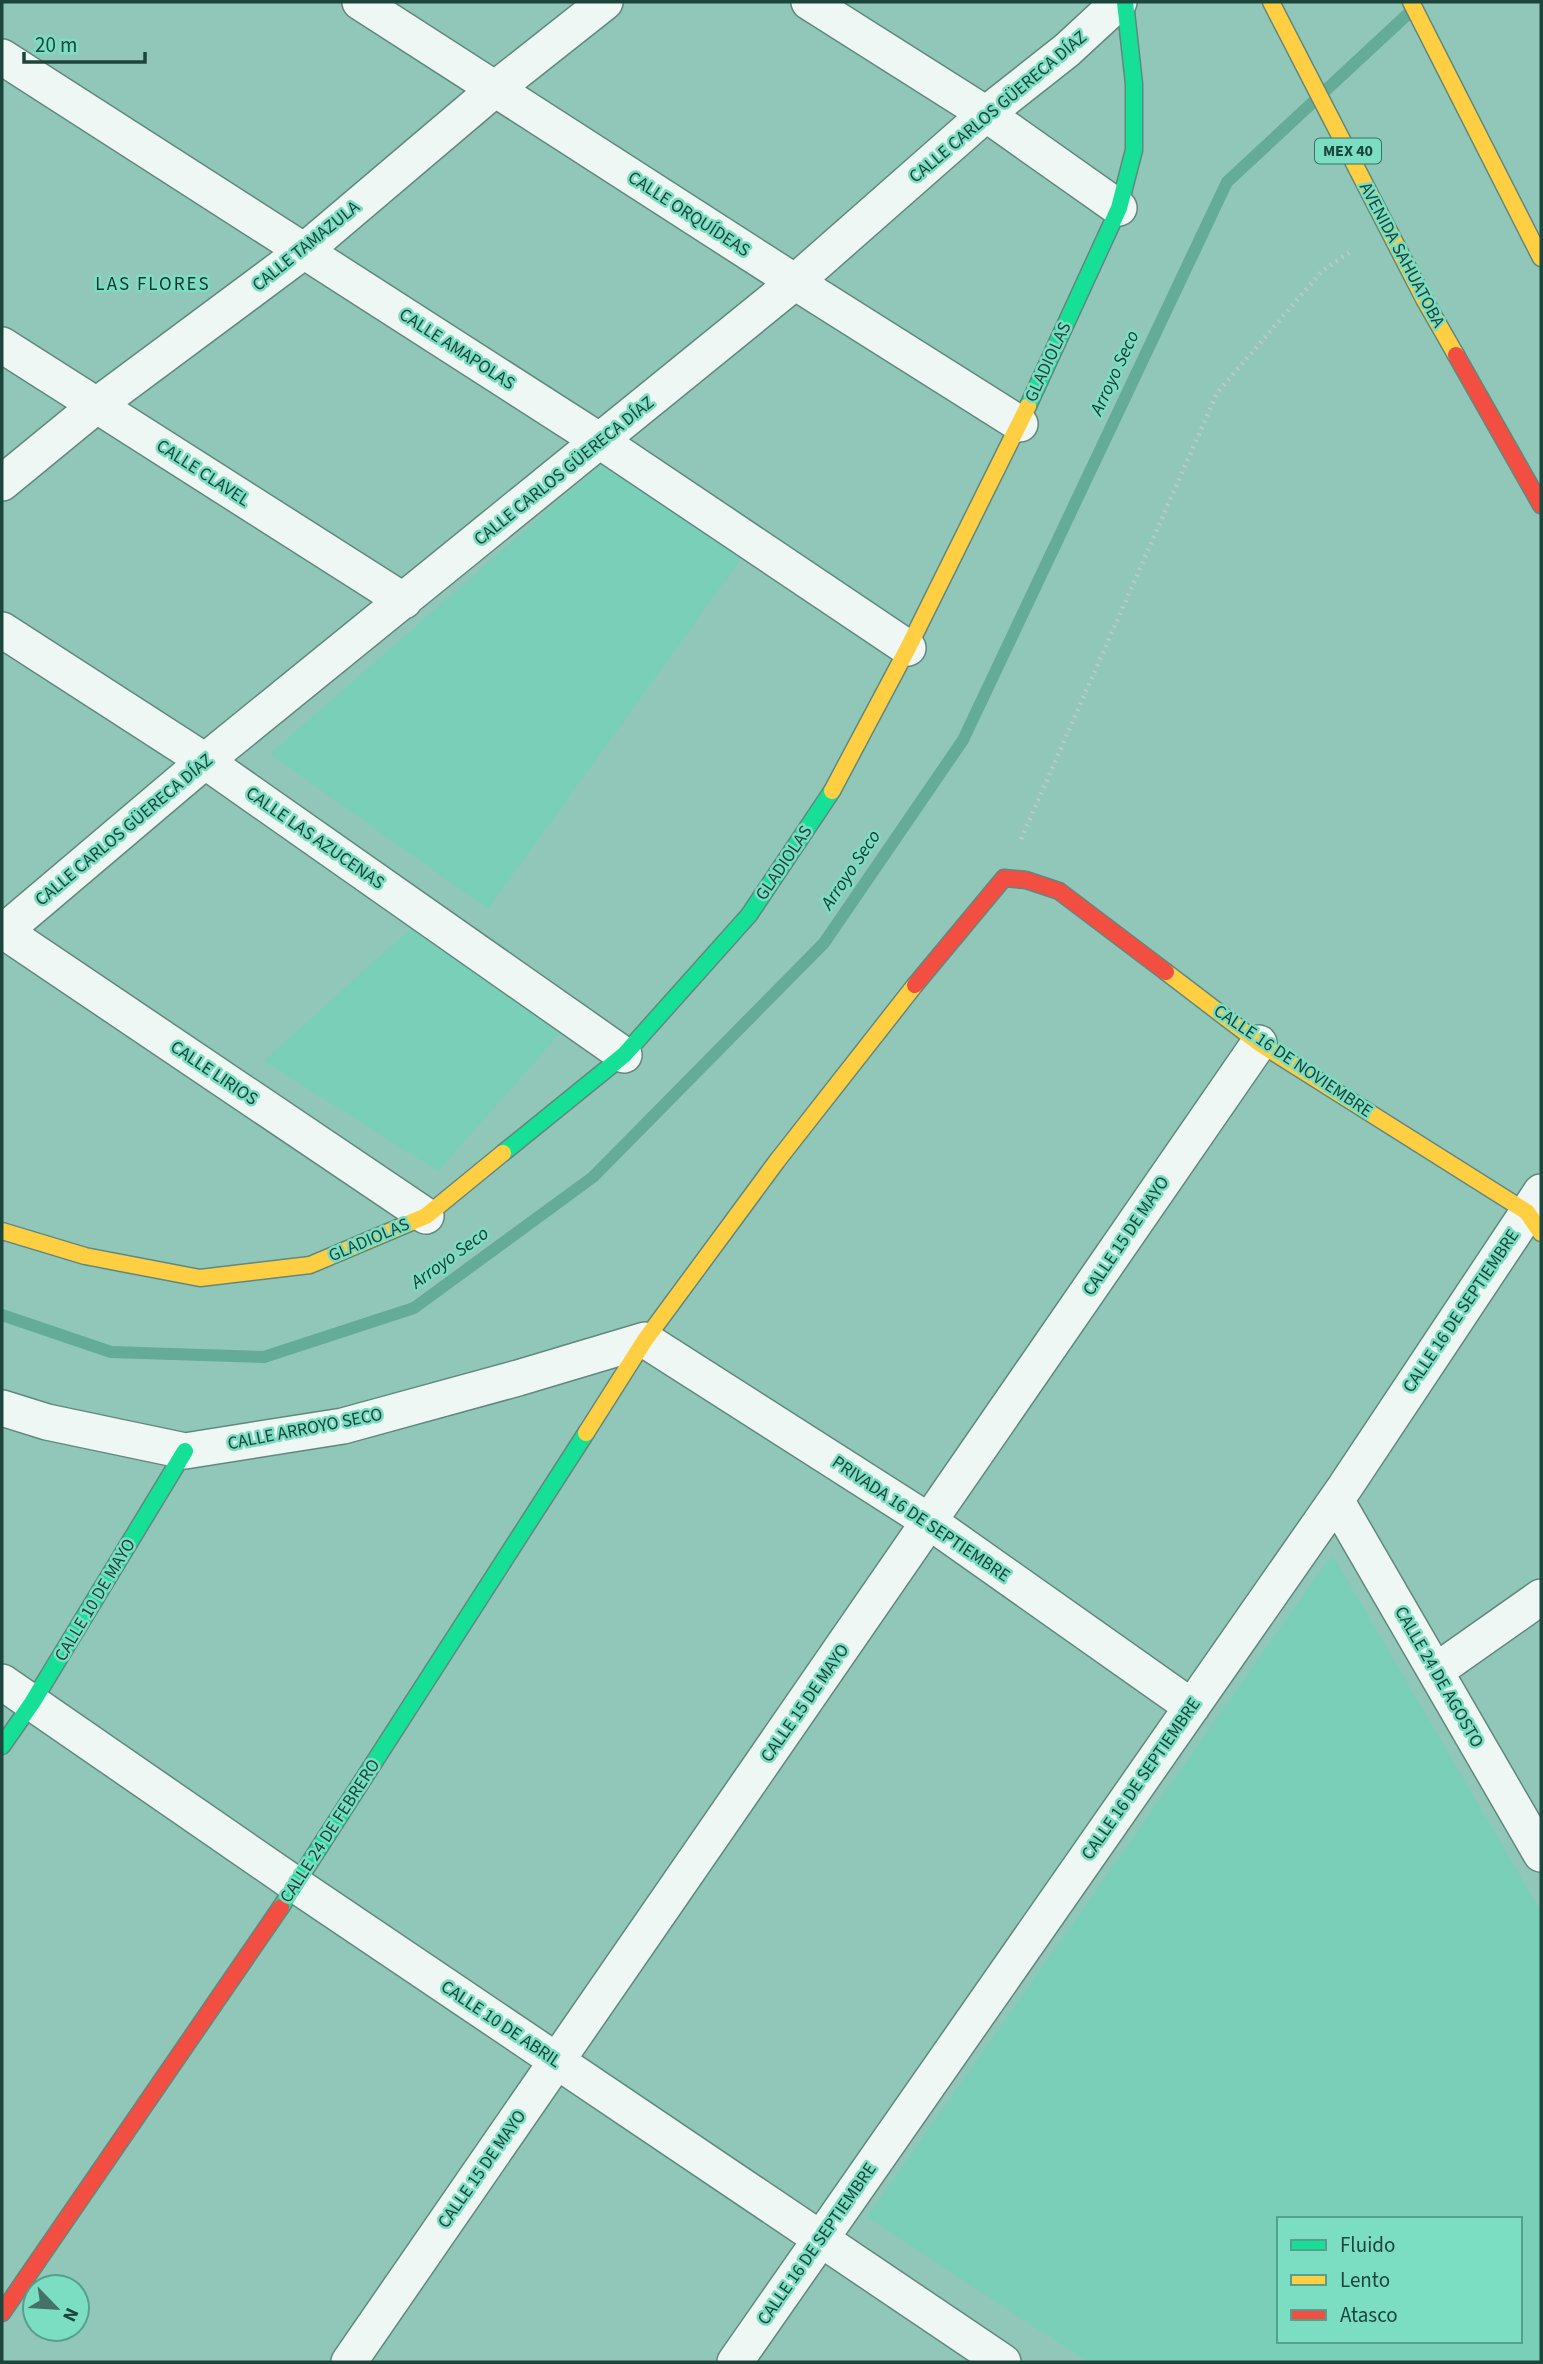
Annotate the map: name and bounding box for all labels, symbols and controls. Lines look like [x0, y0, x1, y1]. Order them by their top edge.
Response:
scale bar [24, 21, 145, 65]
street label: CALLE CARLOS GÜERECA DÍAZ [904, 25, 1092, 189]
text: 20 m [35, 30, 77, 60]
road number: MEX 40 [1315, 139, 1381, 164]
street label: CALLE ORQUÍDEAS [623, 165, 755, 263]
street label: AVENIDA SAHUATOBA [1353, 178, 1451, 332]
street label: CALLE TAMAZULA [247, 195, 365, 297]
district label: LAS FLORES [95, 271, 211, 298]
street label: CALLE AMAPOLAS [394, 302, 520, 396]
street label: GLADIOLAS [1019, 318, 1077, 406]
water label: Arroyo Seco [1083, 326, 1146, 421]
street label: CALLE CARLOS GÜERECA DÍAZ [469, 390, 659, 552]
street label: CALLE CLAVEL [151, 433, 255, 513]
street label: CALLE CARLOS GÜERECA DÍAZ [30, 748, 218, 912]
street label: CALLE LAS AZUCENAS [241, 781, 389, 895]
street label: GLADIOLAS [750, 821, 818, 905]
water label: Arroyo Seco [814, 825, 888, 916]
street label: CALLE 16 DE NOVIEMBRE [1209, 998, 1377, 1124]
street label: CALLE LIRIOS [165, 1034, 263, 1112]
street label: CALLE 15 DE MAYO [1077, 1171, 1175, 1301]
street label: GLADIOLAS [325, 1212, 413, 1268]
water label: Arroyo Seco [405, 1220, 495, 1296]
street label: CALLE 16 DE SEPTIEMBRE [1397, 1224, 1525, 1398]
street label: CALLE ARROYO SECO [225, 1402, 385, 1456]
street label: PRIVADA 16 DE SEPTIEMBRE [827, 1450, 1015, 1588]
street label: CALLE 10 DE MAYO [48, 1534, 142, 1666]
street label: CALLE 24 DE AGOSTO [1388, 1602, 1490, 1752]
street label: CALLE 15 DE MAYO [755, 1639, 855, 1767]
street label: CALLE 16 DE SEPTIEMBRE [1076, 1693, 1206, 1865]
street label: CALLE 24 DE FEBRERO [274, 1754, 386, 1908]
street label: CALLE 10 DE ABRIL [436, 1974, 566, 2074]
street label: CALLE 15 DE MAYO [432, 2105, 532, 2233]
street label: CALLE 16 DE SEPTIEMBRE [752, 2158, 882, 2330]
legend [1277, 2217, 1522, 2343]
text: Fluido [1340, 2230, 1395, 2260]
text: Lento [1340, 2265, 1390, 2295]
north arrow [21, 2273, 91, 2343]
text: Atasco [1340, 2300, 1398, 2330]
text: N [55, 2303, 85, 2326]

